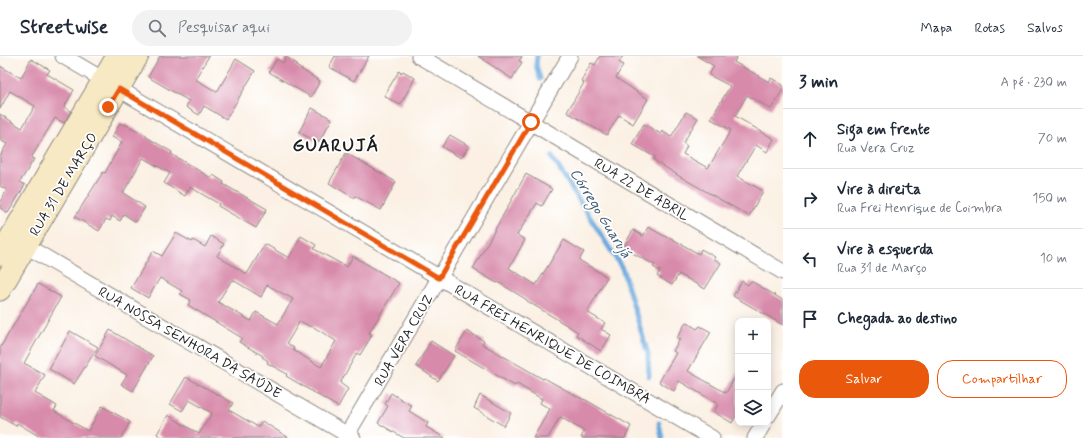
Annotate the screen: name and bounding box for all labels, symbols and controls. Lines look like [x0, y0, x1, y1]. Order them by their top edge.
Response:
search box [132, 10, 412, 46]
text: Streetwise [20, 15, 108, 40]
icon: search [146, 17, 168, 39]
text: Pesquisar aqui [178, 18, 270, 38]
text: Mapa [921, 19, 952, 37]
text: Rotas [974, 19, 1005, 37]
text: Salvos [1027, 19, 1063, 37]
text: 3 min [799, 71, 838, 93]
text: A pé · 230 m [1000, 74, 1067, 91]
route end [99, 98, 117, 116]
route start [522, 113, 540, 131]
text: Siga em frente [837, 120, 930, 140]
icon: ahead [799, 128, 821, 150]
street label: RUA 31 DE MARÇO [26, 129, 102, 240]
text: 70 m [1038, 130, 1067, 147]
district label: GUARUJÁ [293, 134, 379, 158]
text: Rua Vera Cruz [837, 140, 915, 157]
street label: RUA 22 DE ABRIL [591, 154, 692, 225]
water label: Córrego Guarujá [564, 165, 636, 263]
text: Vire à direita [837, 180, 921, 200]
icon: right [799, 188, 821, 210]
text: 150 m [1033, 190, 1067, 207]
text: Rua Frei Henrique de Coimbra [837, 200, 1002, 217]
text: Vire à esquerda [837, 240, 933, 260]
icon: left [799, 248, 821, 270]
text: 10 m [1040, 250, 1067, 267]
text: Rua 31 de Março [837, 260, 927, 277]
street label: RUA FREI HENRIQUE DE COIMBRA [451, 281, 654, 409]
street label: RUA NOSSA SENHORA DA SAÚDE [95, 283, 284, 403]
street label: RUA VERA CRUZ [370, 291, 437, 389]
icon: arrive [799, 308, 821, 330]
text: Chegada ao destino [837, 309, 957, 329]
map controls [735, 318, 771, 426]
button: + [735, 318, 771, 354]
button: − [735, 354, 771, 390]
button: Salvar [799, 360, 929, 398]
button: Compartilhar [937, 360, 1067, 398]
button: layers [735, 390, 771, 426]

